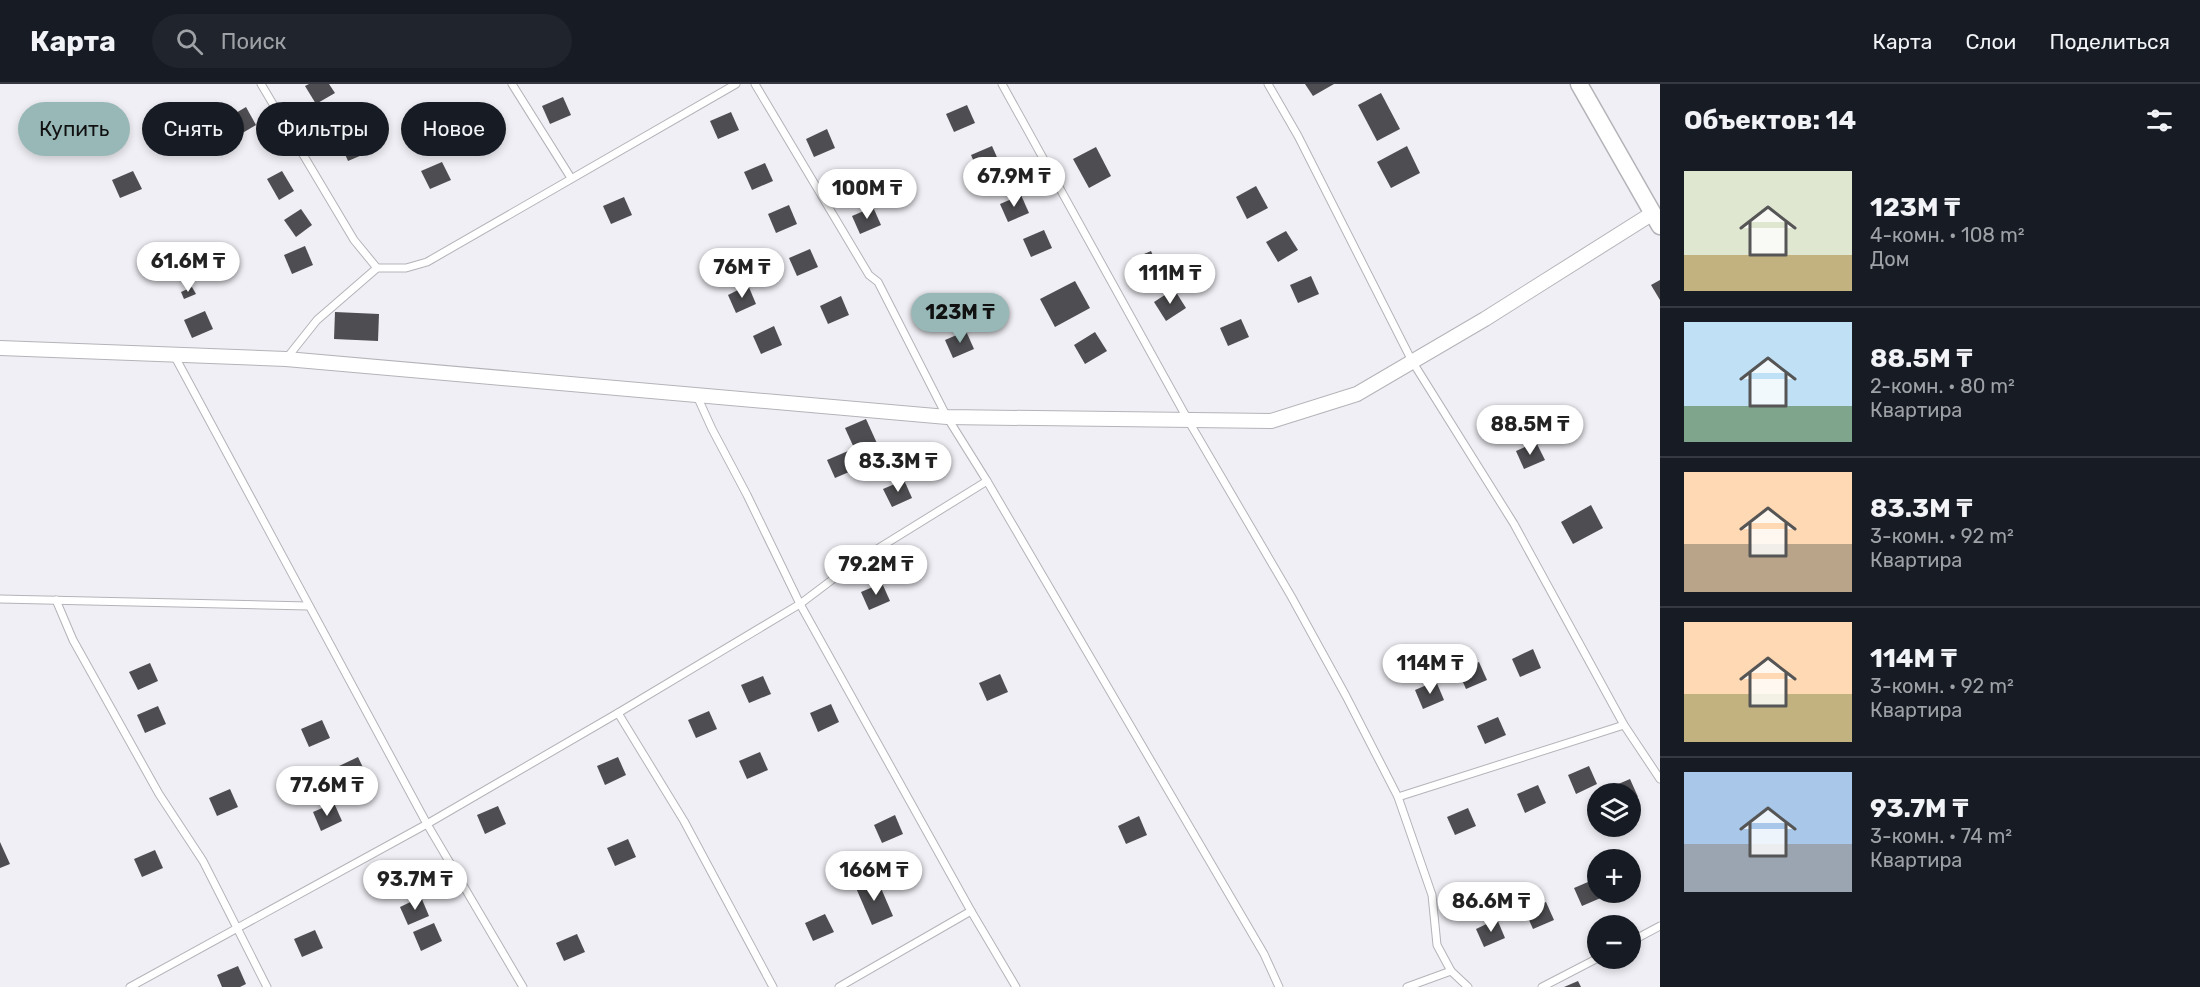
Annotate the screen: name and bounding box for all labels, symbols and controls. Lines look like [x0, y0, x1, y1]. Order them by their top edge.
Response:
search box [152, 14, 572, 68]
text: Карта [30, 25, 116, 58]
icon: search [173, 25, 206, 58]
text: Поиск [221, 28, 286, 55]
text: Карта [1872, 29, 1932, 54]
text: Слои [1965, 29, 2016, 54]
text: Поделиться [2049, 29, 2170, 54]
chip: Купить [18, 102, 130, 156]
chip: Снять [142, 102, 244, 156]
chip: Фильтры [256, 102, 389, 156]
chip: Новое [401, 102, 506, 156]
icon: filters [2143, 104, 2176, 137]
text: Объектов: 14 [1684, 105, 1856, 136]
pin: 67.9M ₸ [959, 157, 1069, 208]
text: 67.9M ₸ [977, 164, 1051, 188]
pin: 100M ₸ [818, 169, 916, 220]
text: 100M ₸ [832, 176, 902, 200]
text: 123M ₸ [1870, 192, 1960, 223]
icon: home [1732, 195, 1804, 267]
text: 4-комн. · 108 m² [1870, 223, 2025, 247]
pin: 61.6M ₸ [133, 242, 243, 293]
text: Дом [1870, 247, 1909, 271]
pin: 76M ₸ [700, 248, 784, 299]
text: 61.6M ₸ [151, 249, 225, 273]
pin: 111M ₸ [1121, 254, 1219, 305]
text: 76M ₸ [713, 255, 771, 279]
text: 111M ₸ [1138, 261, 1202, 285]
pin: 123M ₸ [911, 293, 1009, 344]
text: 123M ₸ [925, 300, 995, 324]
text: 88.5M ₸ [1870, 343, 1973, 374]
icon: home [1732, 346, 1804, 418]
text: 2-комн. · 80 m² [1870, 374, 2015, 398]
text: Квартира [1870, 398, 1962, 422]
pin: 88.5M ₸ [1475, 405, 1585, 456]
text: 88.5M ₸ [1490, 412, 1570, 436]
pin: 83.3M ₸ [843, 442, 953, 493]
text: 83.3M ₸ [859, 449, 938, 473]
text: 83.3M ₸ [1870, 493, 1973, 524]
icon: home [1732, 496, 1804, 568]
text: 3-комн. · 92 m² [1870, 524, 2014, 548]
pin: 79.2M ₸ [821, 545, 931, 596]
text: Квартира [1870, 548, 1962, 572]
text: 79.2M ₸ [838, 552, 914, 576]
text: 114M ₸ [1870, 643, 1957, 674]
pin: 114M ₸ [1381, 644, 1479, 695]
icon: home [1732, 646, 1804, 718]
text: 114M ₸ [1397, 651, 1463, 675]
text: 3-комн. · 92 m² [1870, 674, 2014, 698]
text: Квартира [1870, 698, 1962, 722]
pin: 77.6M ₸ [272, 766, 382, 817]
text: 77.6M ₸ [290, 773, 364, 797]
map controls [1587, 783, 1641, 969]
button: layers [1587, 783, 1641, 837]
text: 93.7M ₸ [1870, 793, 1969, 824]
icon: home [1732, 796, 1804, 868]
text: 3-комн. · 74 m² [1870, 824, 2012, 848]
text: Квартира [1870, 848, 1962, 872]
button: + [1587, 849, 1641, 903]
pin: 166M ₸ [825, 851, 923, 902]
text: 166M ₸ [839, 858, 909, 882]
pin: 93.7M ₸ [360, 860, 470, 911]
text: 93.7M ₸ [377, 867, 453, 891]
pin: 86.6M ₸ [1436, 882, 1546, 933]
text: 86.6M ₸ [1452, 889, 1530, 913]
button: − [1587, 915, 1641, 969]

